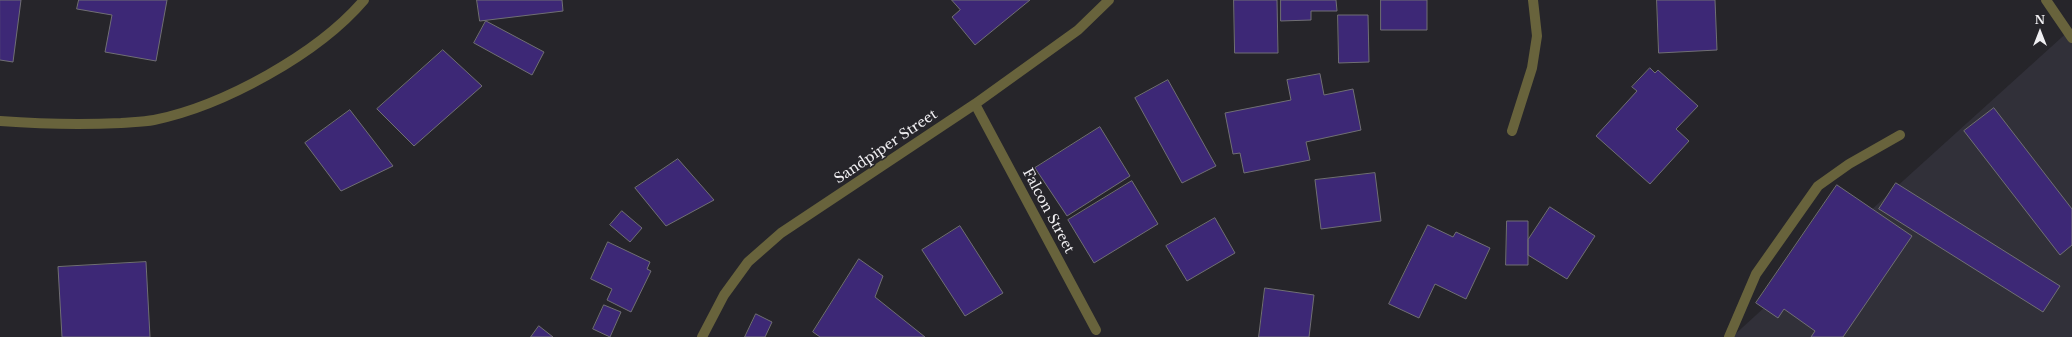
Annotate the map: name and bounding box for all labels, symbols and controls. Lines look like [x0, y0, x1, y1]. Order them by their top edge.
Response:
north arrow [2020, 12, 2060, 52]
text: N [2035, 13, 2045, 27]
street label: Sandpiper Street [831, 106, 941, 188]
street label: Falcon Street [1019, 166, 1077, 256]

